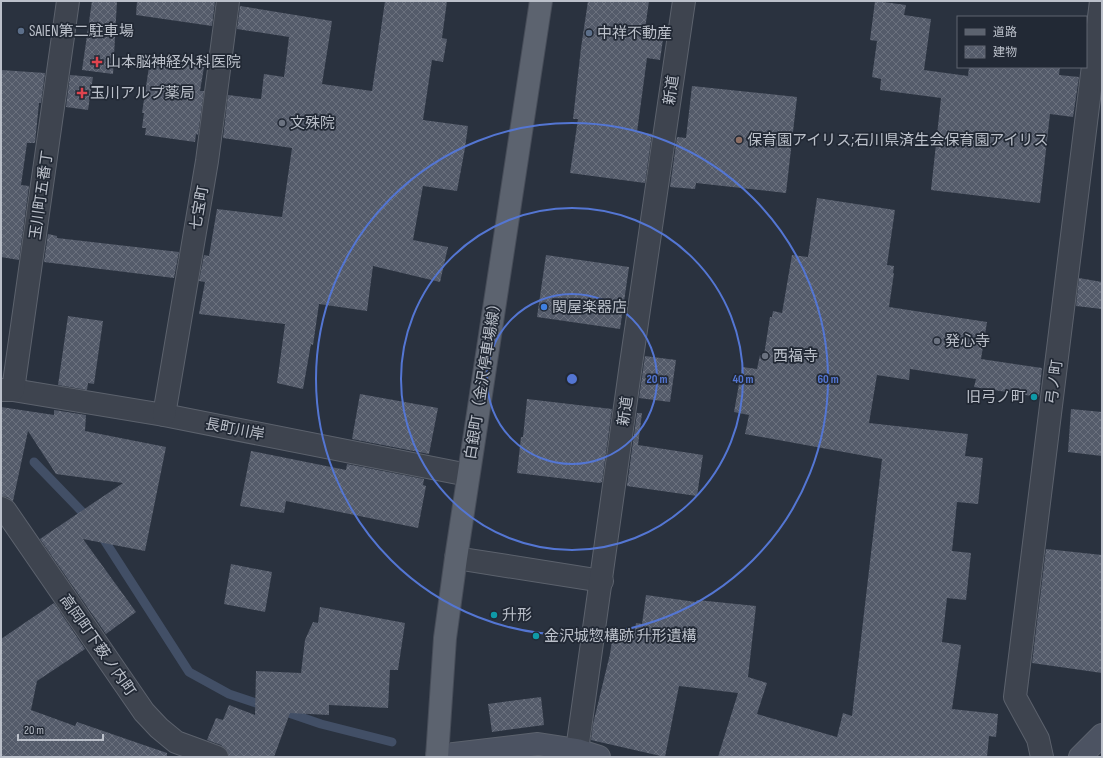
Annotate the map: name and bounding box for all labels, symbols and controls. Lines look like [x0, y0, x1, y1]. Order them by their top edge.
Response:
legend [957, 16, 1087, 68]
place label: SAIEN第二駐車場 [29, 22, 134, 41]
place label: 中祥不動産 [597, 24, 672, 43]
text: 道路 [993, 25, 1017, 40]
marker: SAIEN第二駐車場 [16, 26, 26, 36]
marker: 中祥不動産 [584, 28, 594, 38]
text: 建物 [993, 45, 1017, 60]
place label: 山本脳神経外科医院 [106, 53, 241, 72]
marker: 山本脳神経外科医院 [91, 56, 103, 68]
street label: 新道 [660, 74, 683, 106]
place label: 玉川アルプ薬局 [90, 84, 195, 103]
marker: 玉川アルプ薬局 [77, 88, 87, 98]
place label: 文殊院 [290, 114, 335, 133]
marker: 文殊院 [277, 118, 287, 128]
place label: 保育園アイリス;石川県済生会保育園アイリス [747, 131, 1048, 150]
marker: 保育園アイリス;石川県済生会保育園アイリス [734, 135, 744, 145]
street label: 玉川町五番丁 [26, 149, 57, 241]
street label: 七宝町 [186, 184, 213, 232]
street label: 白銀町（金沢停車場線） [461, 295, 506, 461]
place label: 関屋楽器店 [552, 298, 627, 317]
marker: 関屋楽器店 [539, 302, 549, 312]
place label: 発心寺 [945, 332, 990, 351]
marker: 発心寺 [932, 336, 942, 346]
place label: 西福寺 [773, 347, 818, 366]
marker: 西福寺 [760, 351, 770, 361]
street label: 弓ノ町 [1042, 359, 1067, 406]
centre of rings [565, 372, 579, 386]
text: 20 m [647, 372, 667, 387]
text: 40 m [732, 372, 754, 387]
text: 60 m [817, 372, 839, 387]
place label: 旧弓ノ町 [966, 388, 1026, 407]
marker: 旧弓ノ町 [1029, 392, 1039, 402]
street label: 新道 [614, 395, 637, 427]
street label: 長町川岸 [204, 414, 266, 445]
street label: 高岡町下薮ノ内町 [55, 591, 140, 700]
place label: 升形 [502, 606, 532, 625]
marker: 升形 [489, 610, 499, 620]
place label: 金沢城惣構跡 升形遺構 [544, 627, 696, 646]
marker: 金沢城惣構跡 升形遺構 [531, 631, 541, 641]
scale bar [18, 716, 103, 742]
text: 20 m [24, 723, 44, 738]

